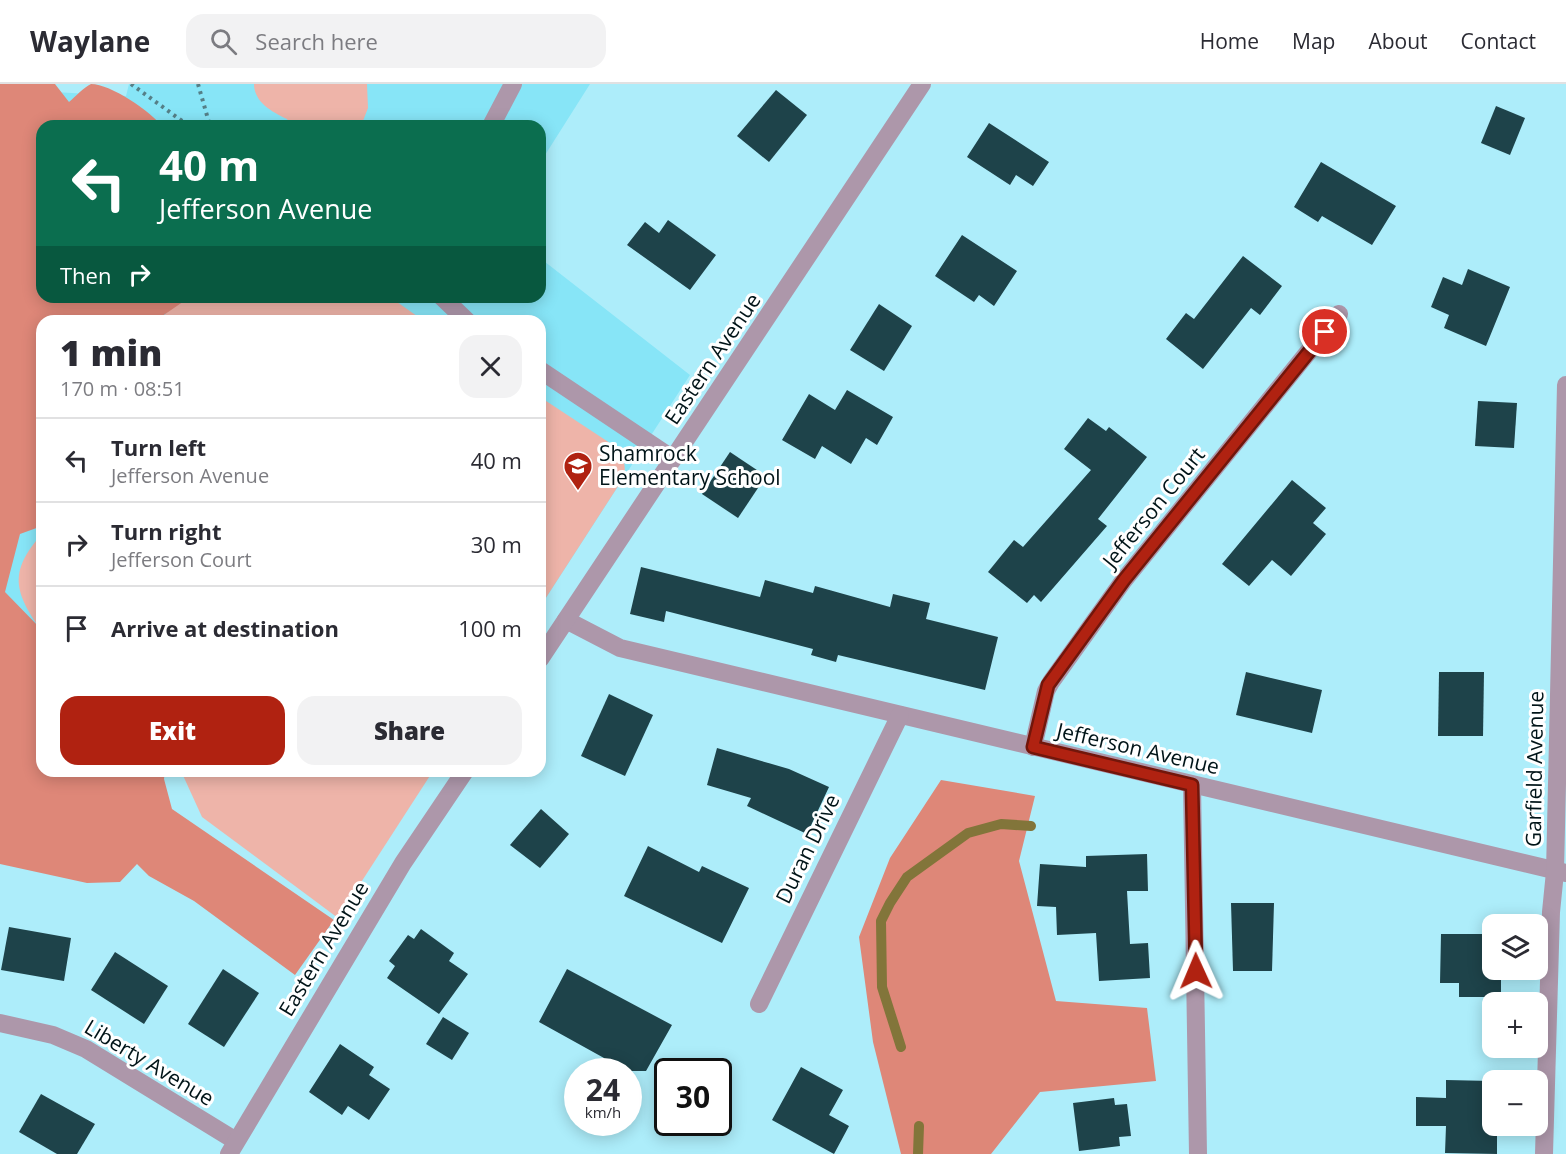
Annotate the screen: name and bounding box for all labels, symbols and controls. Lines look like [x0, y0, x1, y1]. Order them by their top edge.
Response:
search box [186, 14, 606, 68]
text: Waylane [30, 22, 150, 60]
icon: search [207, 25, 240, 58]
text: Search here [255, 26, 378, 56]
text: Home [1200, 27, 1259, 55]
text: Map [1292, 27, 1335, 55]
text: About [1368, 27, 1428, 55]
text: Contact [1461, 27, 1536, 55]
text: 40 m [159, 136, 259, 193]
icon: left [60, 144, 138, 222]
text: Jefferson Avenue [159, 190, 372, 227]
icon: right [123, 258, 156, 291]
text: Then [60, 260, 111, 290]
street label: Eastern Avenue [658, 287, 766, 430]
pin [1299, 306, 1350, 357]
icon: arrive [1308, 315, 1341, 348]
text: 1 min [60, 328, 162, 377]
button: close [459, 335, 522, 398]
text: 170 m · 08:51 [60, 375, 185, 402]
text: Turn left [111, 432, 206, 462]
place label: Shamrock Elementary School [599, 439, 781, 491]
street label: Jefferson Court [1095, 441, 1211, 575]
icon: left [60, 444, 93, 477]
text: 40 m [471, 445, 522, 475]
school or university icon: Shamrock Elementary School [562, 450, 594, 492]
text: Jefferson Avenue [111, 462, 269, 489]
text: Turn right [111, 516, 222, 546]
icon: right [60, 528, 93, 561]
text: 30 m [471, 529, 522, 559]
text: Jefferson Court [111, 546, 252, 573]
icon: arrive [60, 612, 93, 645]
text: Arrive at destination [111, 613, 339, 643]
text: 100 m [458, 613, 522, 643]
street label: Garfield Avenue [1519, 691, 1549, 847]
button: Exit [60, 696, 285, 765]
button: Share [297, 696, 522, 765]
street label: Jefferson Avenue [1052, 715, 1222, 780]
street label: Duran Drive [769, 789, 846, 908]
street label: Eastern Avenue [272, 876, 374, 1021]
map controls [1482, 914, 1548, 1136]
button: layers [1482, 914, 1548, 980]
position arrow [1164, 939, 1228, 1003]
button: + [1482, 992, 1548, 1058]
street label: Liberty Avenue [80, 1013, 219, 1112]
speed limit sign: 30 [654, 1058, 732, 1136]
text: 24 [586, 1069, 620, 1110]
button: − [1482, 1070, 1548, 1136]
text: km/h [585, 1102, 621, 1122]

